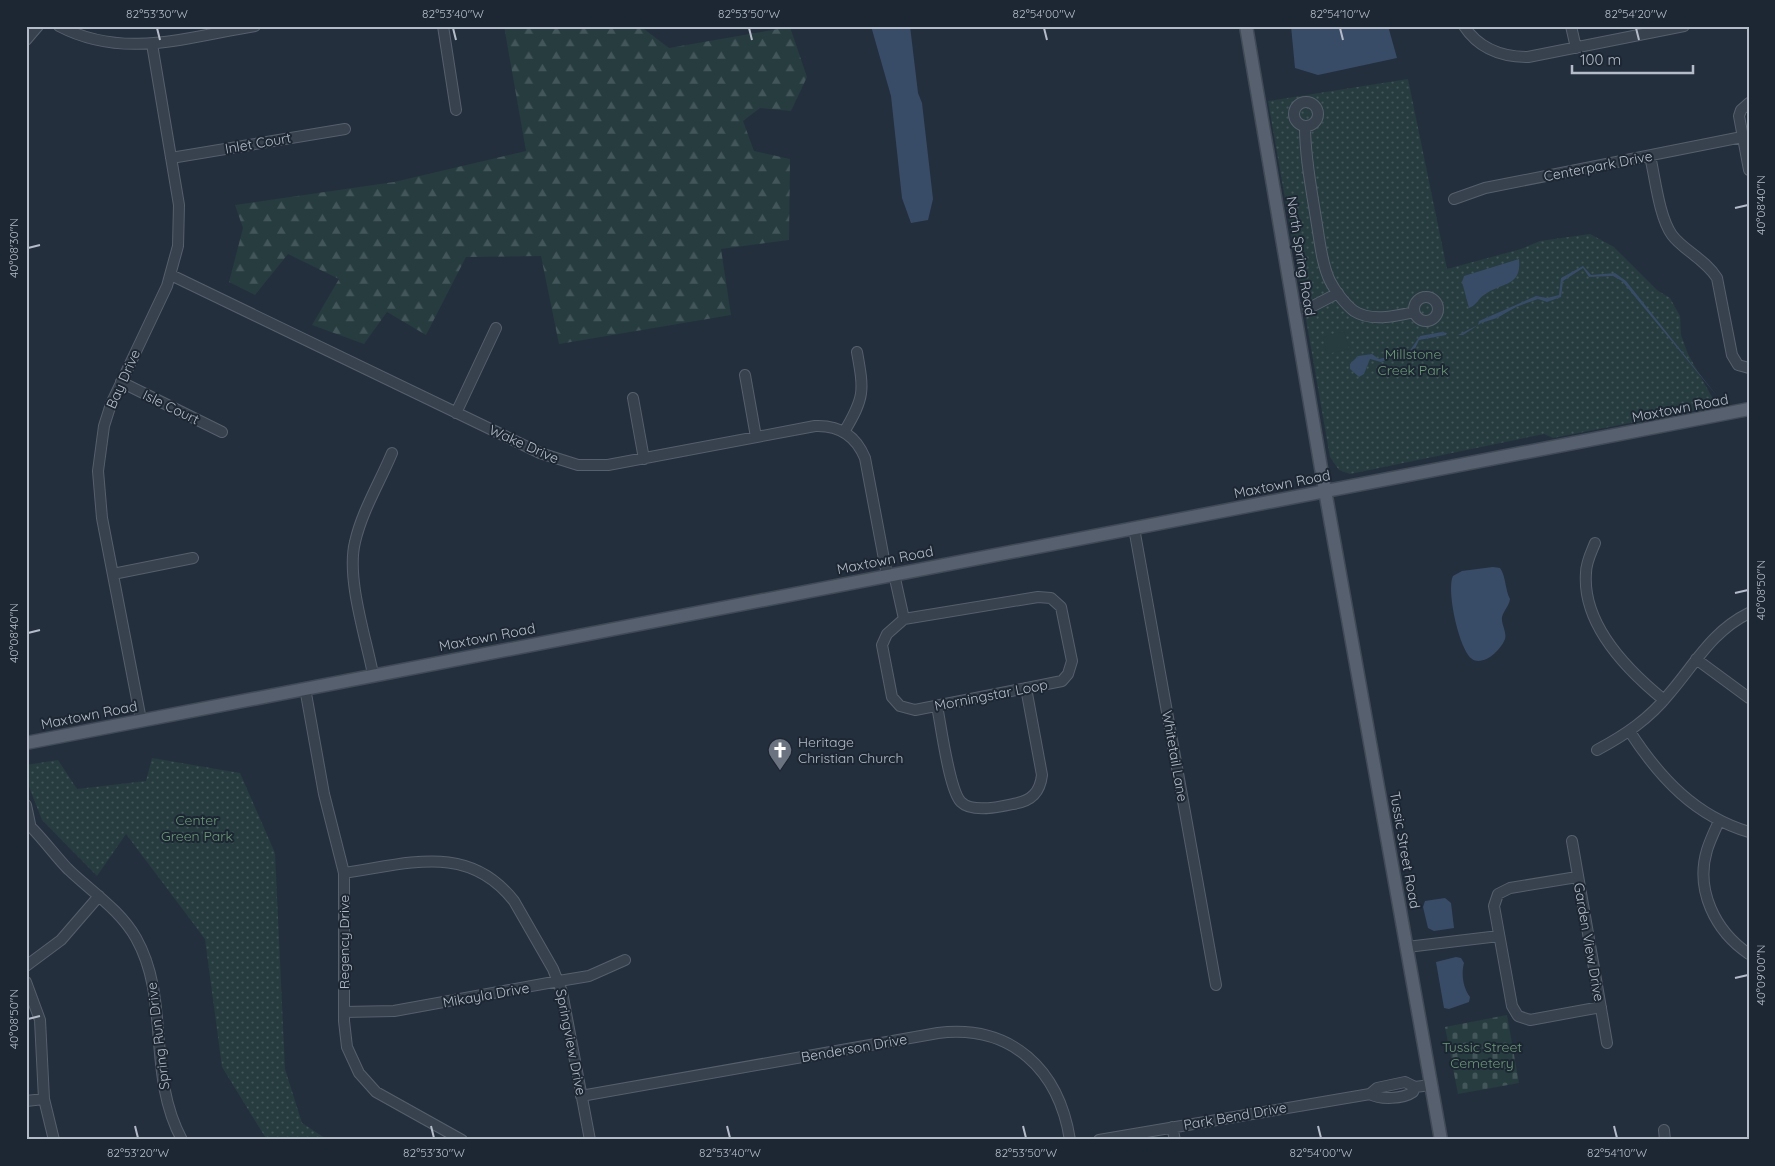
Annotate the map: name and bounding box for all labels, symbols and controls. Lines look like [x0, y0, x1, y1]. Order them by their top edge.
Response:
text: 82°53'30"W [126, 6, 188, 21]
text: 82°53'40"W [422, 6, 484, 21]
text: 82°53'50"W [718, 6, 780, 21]
text: 82°54'00"W [1013, 6, 1076, 21]
text: 82°54'10"W [1310, 6, 1370, 21]
text: 82°54'20"W [1605, 6, 1668, 21]
scale bar [1572, 42, 1694, 74]
text: 100 m [1580, 50, 1621, 69]
street label: Inlet Court [224, 128, 293, 158]
street label: Centerpark Drive [1542, 147, 1654, 185]
text: 40°08'40"N [1753, 175, 1768, 235]
street label: North Spring Road [1283, 195, 1319, 317]
text: 40°08'30"N [6, 218, 21, 278]
park label: Millstone Creek Park [1378, 345, 1449, 379]
street label: Bay Drive [102, 346, 144, 411]
street label: Isle Court [140, 386, 202, 428]
street label: Maxtown Road [1630, 390, 1730, 426]
street label: Wake Drive [486, 421, 562, 467]
street label: Maxtown Road [1232, 466, 1332, 502]
street label: Maxtown Road [835, 542, 935, 578]
text: 40°08'50"N [1753, 560, 1768, 620]
text: 40°08'40"N [6, 603, 21, 663]
street label: Maxtown Road [437, 619, 537, 655]
street label: Morningstar Loop [933, 675, 1049, 715]
street label: Maxtown Road [39, 697, 139, 733]
street label: Whitetail Lane [1158, 709, 1192, 803]
place label: Heritage Christian Church [798, 733, 904, 767]
church icon: Heritage Christian Church [767, 737, 793, 771]
street label: Tussic Street Road [1386, 790, 1424, 910]
park label: Center Green Park [161, 811, 233, 845]
street label: Garden View Drive [1570, 881, 1608, 1003]
street label: Regency Drive [335, 895, 353, 989]
text: 40°09'00"N [1753, 944, 1768, 1006]
street label: Mikayla Drive [441, 979, 531, 1011]
street label: Spring Run Drive [142, 981, 174, 1091]
street label: Springview Drive [552, 987, 590, 1097]
text: 40°08'50"N [6, 989, 21, 1049]
street label: Benderson Drive [799, 1030, 909, 1066]
park label: Tussic Street Cemetery [1442, 1038, 1522, 1072]
street label: Park Bend Drive [1182, 1098, 1288, 1134]
text: 82°53'20"W [107, 1145, 170, 1160]
text: 82°53'30"W [403, 1145, 465, 1160]
text: 82°53'40"W [699, 1145, 761, 1160]
text: 82°53'50"W [995, 1145, 1057, 1160]
text: 82°54'00"W [1290, 1145, 1353, 1160]
text: 82°54'10"W [1587, 1145, 1647, 1160]

